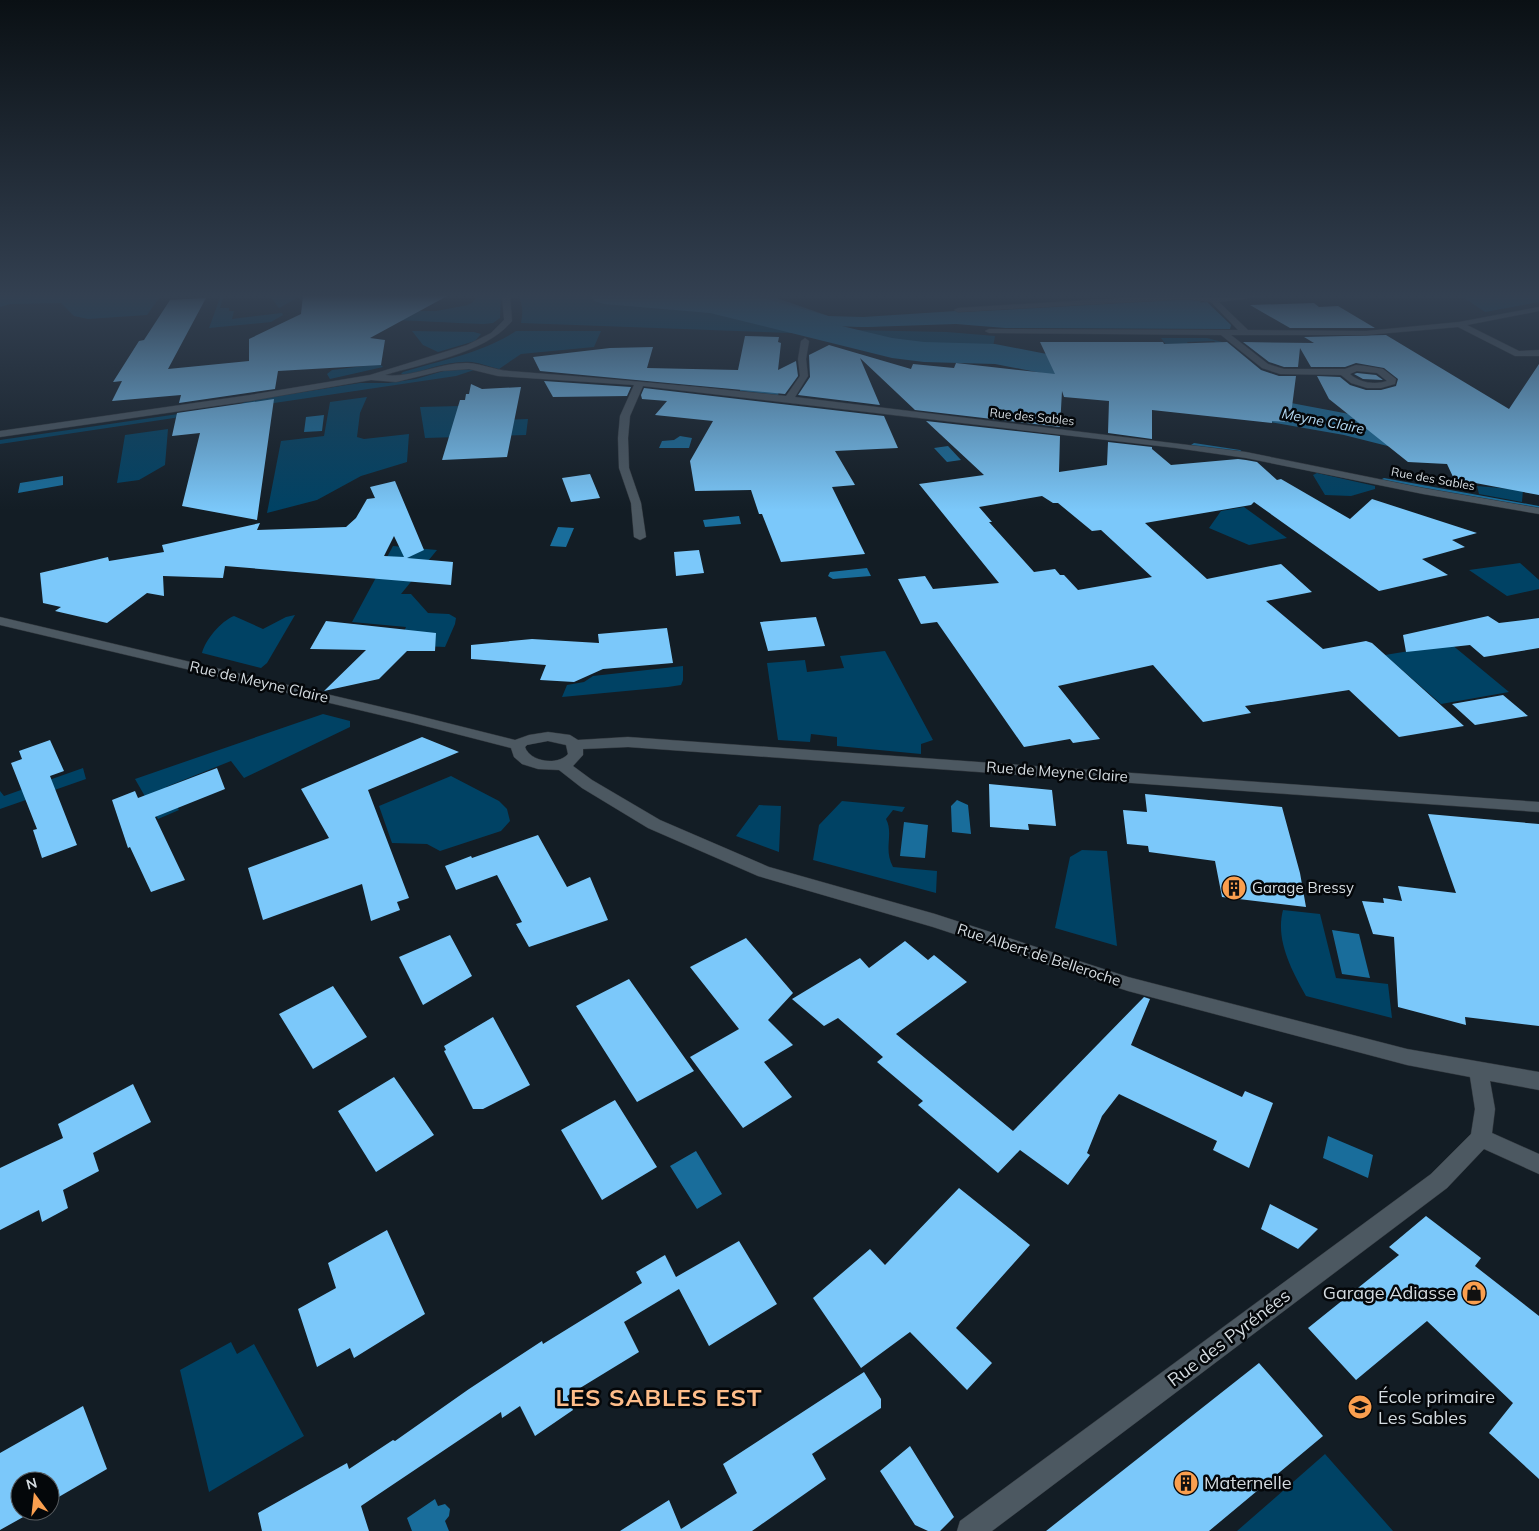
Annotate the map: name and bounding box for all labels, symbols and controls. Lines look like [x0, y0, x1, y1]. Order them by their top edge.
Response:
water label: Meyne Claire [1280, 404, 1366, 438]
street label: Rue des Sables [989, 405, 1075, 428]
street label: Rue des Sables [1390, 464, 1476, 493]
street label: Rue de Meyne Claire [188, 656, 330, 707]
street label: Rue de Meyne Claire [986, 757, 1128, 786]
building icon: Garage Bressy [1221, 875, 1247, 901]
place label: Garage Bressy [1252, 878, 1354, 897]
street label: Rue Albert de Belleroche [955, 919, 1123, 990]
shop icon: Garage Adiasse [1461, 1280, 1487, 1306]
place label: Garage Adiasse [1323, 1281, 1456, 1304]
street label: Rue des Pyrénées [1163, 1284, 1295, 1391]
district label: LES SABLES EST [555, 1382, 763, 1412]
place label: École primaire Les Sables [1378, 1385, 1495, 1429]
school or university icon: École primaire Les Sables [1347, 1394, 1373, 1420]
building icon: Maternelle [1173, 1470, 1199, 1496]
north arrow [10, 1471, 60, 1521]
place label: Maternelle [1204, 1471, 1291, 1494]
text: N [24, 1473, 39, 1494]

